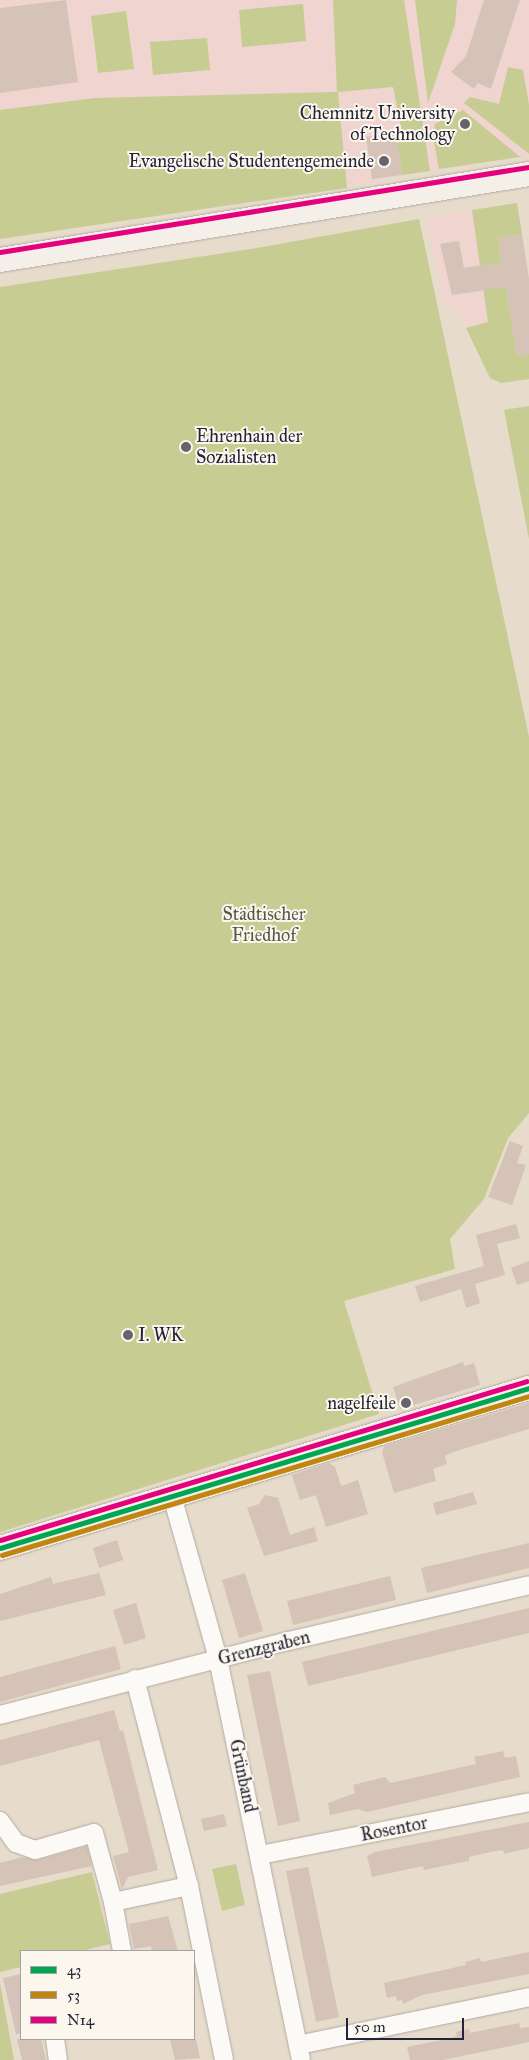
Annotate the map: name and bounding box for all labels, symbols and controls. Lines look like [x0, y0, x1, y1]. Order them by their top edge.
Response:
place label: Chemnitz University of Technology [300, 103, 455, 146]
marker: Chemnitz University of Technology [459, 118, 471, 130]
place label: Evangelische Studentengemeinde [129, 150, 374, 172]
marker: Evangelische Studentengemeinde [378, 155, 390, 167]
place label: Ehrenhain der Sozialisten [196, 426, 302, 468]
marker: Ehrenhain der Sozialisten [180, 441, 192, 453]
park label: Städtischer Friedhof [223, 904, 305, 946]
place label: I. WK [138, 1324, 183, 1346]
marker: I. WK [122, 1329, 134, 1341]
place label: nagelfeile [327, 1392, 396, 1414]
marker: nagelfeile [400, 1397, 412, 1409]
street label: Grenzgraben [216, 1626, 312, 1670]
street label: Grünband [225, 1737, 261, 1815]
street label: Rosentor [359, 1812, 429, 1846]
legend [20, 1950, 195, 2040]
text: 43 [67, 1961, 81, 1979]
text: 53 [67, 1986, 80, 2004]
scale bar [349, 2008, 466, 2040]
text: N14 [67, 2011, 94, 2029]
text: 50 m [354, 2018, 386, 2036]

